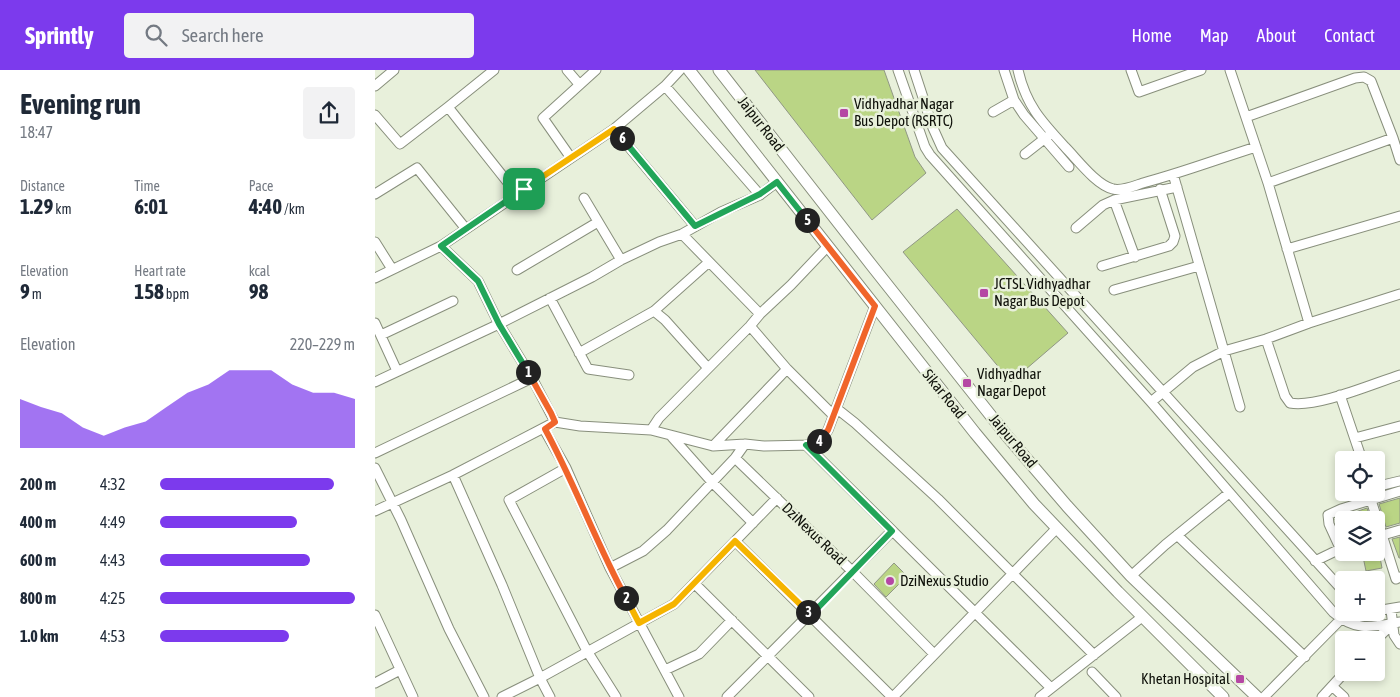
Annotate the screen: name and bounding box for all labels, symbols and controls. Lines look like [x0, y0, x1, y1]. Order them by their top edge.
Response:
search box [124, 13, 474, 58]
icon: search [142, 21, 170, 49]
text: Sprintly [25, 22, 94, 49]
text: Search here [182, 24, 264, 46]
text: Home [1132, 25, 1172, 46]
text: Map [1200, 25, 1229, 46]
text: About [1257, 25, 1296, 46]
text: Contact [1324, 25, 1375, 46]
button: share [303, 87, 355, 139]
text: Evening run [20, 88, 141, 120]
street label: Jaipur Road [735, 93, 788, 154]
place label: Vidhyadhar Nagar Bus Depot (RSRTC) [854, 95, 954, 129]
marker: Vidhyadhar Nagar Bus Depot (RSRTC) [838, 107, 850, 119]
text: 18:47 [20, 123, 53, 141]
pin: 6 [609, 126, 635, 150]
text: 6 [619, 130, 626, 146]
pin [503, 168, 545, 210]
icon: arrive [510, 175, 538, 203]
text: Distance [20, 178, 65, 194]
text: Time [134, 178, 160, 194]
text: Pace [249, 178, 273, 194]
text: 1.29 [20, 194, 53, 218]
text: 6:01 [134, 194, 168, 218]
text: 4:40 [249, 194, 282, 218]
text: km [53, 201, 72, 217]
text: /km [282, 201, 305, 217]
pin: 5 [795, 208, 819, 232]
text: 5 [804, 212, 811, 228]
text: Elevation [20, 263, 69, 279]
text: Heart rate [134, 263, 186, 279]
text: kcal [249, 263, 270, 279]
place label: JCTSL Vidhyadhar Nagar Bus Depot [994, 275, 1091, 309]
text: 9 [20, 279, 30, 303]
text: 158 [134, 279, 164, 303]
text: 98 [249, 279, 268, 303]
text: m [30, 286, 42, 302]
text: bpm [164, 286, 189, 302]
marker: JCTSL Vidhyadhar Nagar Bus Depot [978, 287, 990, 299]
text: Elevation [20, 335, 75, 353]
text: 220–229 m [290, 335, 355, 353]
pin: 1 [515, 360, 541, 384]
text: 1 [525, 364, 532, 380]
place label: Vidhyadhar Nagar Depot [977, 365, 1046, 399]
street label: Sikar Road [919, 366, 969, 422]
marker: Vidhyadhar Nagar Depot [961, 377, 973, 389]
street label: Jaipur Road [986, 410, 1041, 471]
pin: 4 [807, 428, 831, 454]
text: 4 [816, 433, 823, 449]
map controls [1335, 451, 1385, 681]
button: locate [1335, 451, 1385, 501]
text: 200 m [20, 475, 56, 493]
text: 4:32 [100, 475, 125, 493]
street label: DziNexus Road [779, 499, 850, 568]
button: layers [1335, 511, 1385, 561]
text: 400 m [20, 513, 56, 531]
text: 4:49 [100, 513, 125, 531]
text: 600 m [20, 551, 56, 569]
text: 4:43 [100, 551, 125, 569]
button: + [1335, 571, 1385, 621]
place label: DziNexus Studio [900, 572, 989, 589]
marker: DziNexus Studio [884, 575, 896, 587]
pin: 2 [613, 586, 639, 610]
text: 800 m [20, 589, 56, 607]
text: 4:25 [100, 589, 125, 607]
text: 2 [623, 590, 630, 606]
pin: 3 [795, 600, 821, 624]
text: 3 [805, 604, 812, 620]
text: 1.0 km [20, 627, 59, 645]
text: 4:53 [100, 627, 125, 645]
button: − [1335, 631, 1385, 681]
place label: Khetan Hospital [1141, 670, 1230, 687]
marker: Khetan Hospital [1234, 673, 1246, 685]

